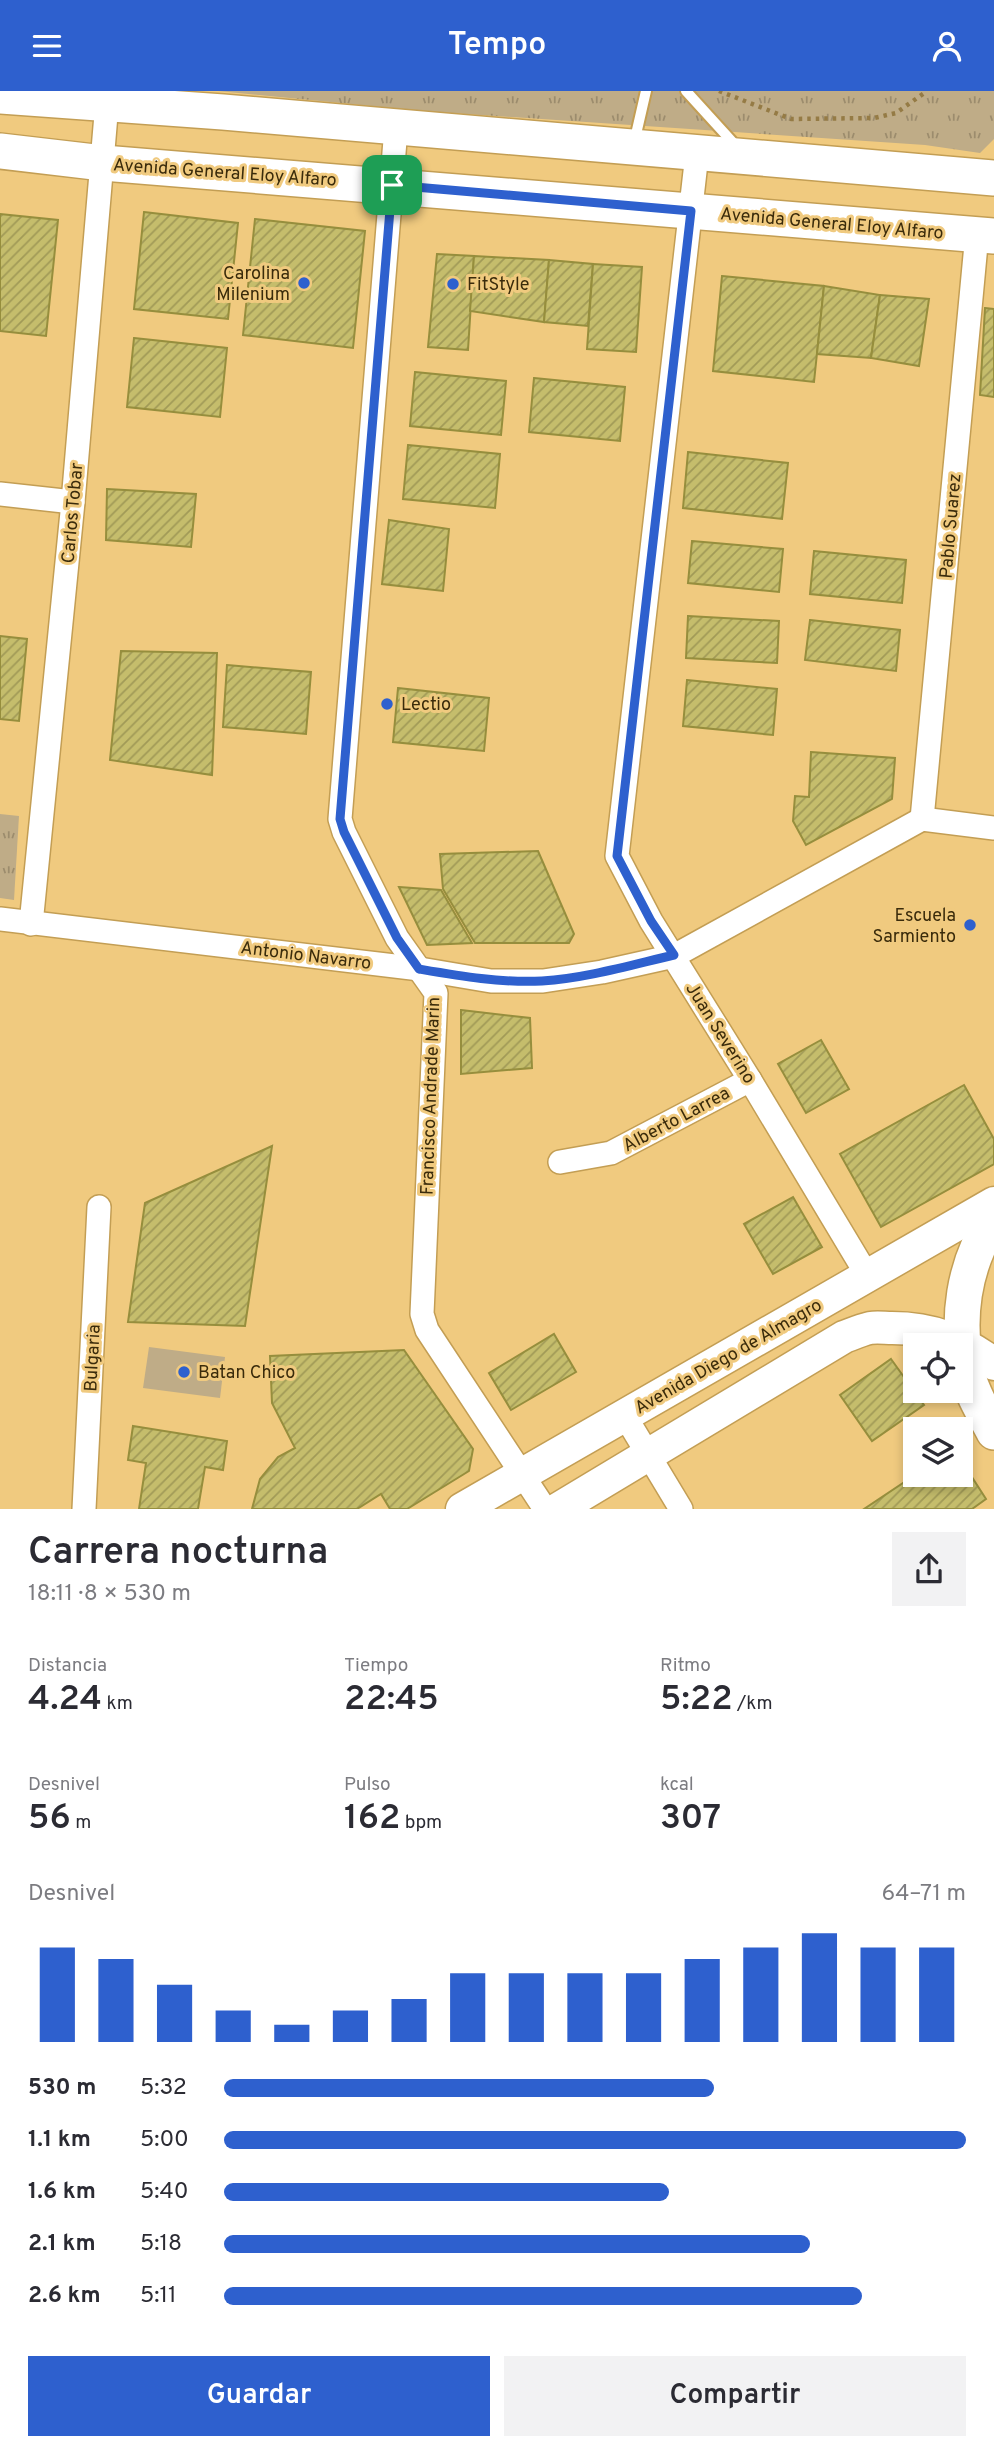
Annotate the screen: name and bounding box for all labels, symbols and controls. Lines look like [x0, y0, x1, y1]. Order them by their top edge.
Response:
text: Tempo [448, 26, 546, 66]
icon: menu [28, 27, 66, 65]
icon: person [928, 27, 966, 65]
street label: Avenida General Eloy Alfaro [112, 154, 337, 193]
pin [362, 155, 422, 215]
icon: arrive [373, 166, 411, 204]
street label: Avenida General Eloy Alfaro [719, 203, 944, 246]
place label: Carolina Milenium [216, 263, 290, 307]
place label: FitStyle [467, 274, 530, 297]
marker: Carolina Milenium [296, 275, 312, 291]
marker: FitStyle [445, 276, 461, 292]
street label: Carlos Tobar [58, 462, 89, 564]
street label: Pablo Suarez [935, 473, 968, 580]
place label: Lectio [401, 694, 451, 717]
marker: Lectio [379, 696, 395, 712]
place label: Escuela Sarmiento [872, 905, 956, 949]
marker: Escuela Sarmiento [962, 917, 978, 933]
street label: Antonio Navarro [239, 937, 372, 976]
street label: Juan Severino [680, 979, 760, 1089]
street label: Francisco Andrade Marin [417, 996, 446, 1196]
street label: Alberto Larrea [619, 1083, 734, 1158]
street label: Avenida Diego de Almagro [631, 1294, 826, 1420]
street label: Bulgaria [80, 1324, 107, 1392]
map controls [903, 1333, 973, 1487]
button: locate [903, 1333, 973, 1403]
place label: Batan Chico [198, 1362, 295, 1385]
marker: Batan Chico [176, 1364, 192, 1380]
button: layers [903, 1417, 973, 1487]
text: Carrera nocturna [28, 1529, 328, 1578]
button: share [892, 1532, 966, 1606]
text: 18:11 · 8 × 530 m [28, 1580, 191, 1609]
text: Distancia [28, 1654, 107, 1678]
text: Tiempo [344, 1654, 408, 1678]
text: Ritmo [660, 1654, 711, 1678]
text: 4.24 [28, 1678, 102, 1722]
text: 22:45 [344, 1678, 439, 1722]
text: 5:22 [660, 1678, 733, 1722]
text: km [102, 1692, 133, 1716]
text: /km [733, 1692, 773, 1716]
text: Desnivel [28, 1773, 100, 1797]
text: Pulso [344, 1773, 391, 1797]
text: kcal [660, 1773, 694, 1797]
text: 56 [28, 1797, 71, 1841]
text: 162 [344, 1797, 400, 1841]
text: 307 [660, 1797, 721, 1841]
text: m [71, 1811, 91, 1835]
text: bpm [400, 1811, 442, 1835]
text: Desnivel [28, 1880, 115, 1909]
text: 64–71 m [882, 1880, 966, 1909]
text: 530 m [28, 2074, 97, 2103]
text: 5:32 [140, 2074, 187, 2103]
text: 1.1 km [28, 2126, 91, 2155]
text: 5:00 [140, 2126, 189, 2155]
text: 1.6 km [28, 2178, 96, 2207]
text: 5:40 [140, 2178, 189, 2207]
text: 2.1 km [28, 2230, 96, 2259]
text: 5:18 [140, 2230, 182, 2259]
text: 2.6 km [28, 2282, 101, 2311]
text: 5:11 [140, 2282, 177, 2311]
button: Guardar [28, 2356, 490, 2436]
button: Compartir [504, 2356, 966, 2436]

